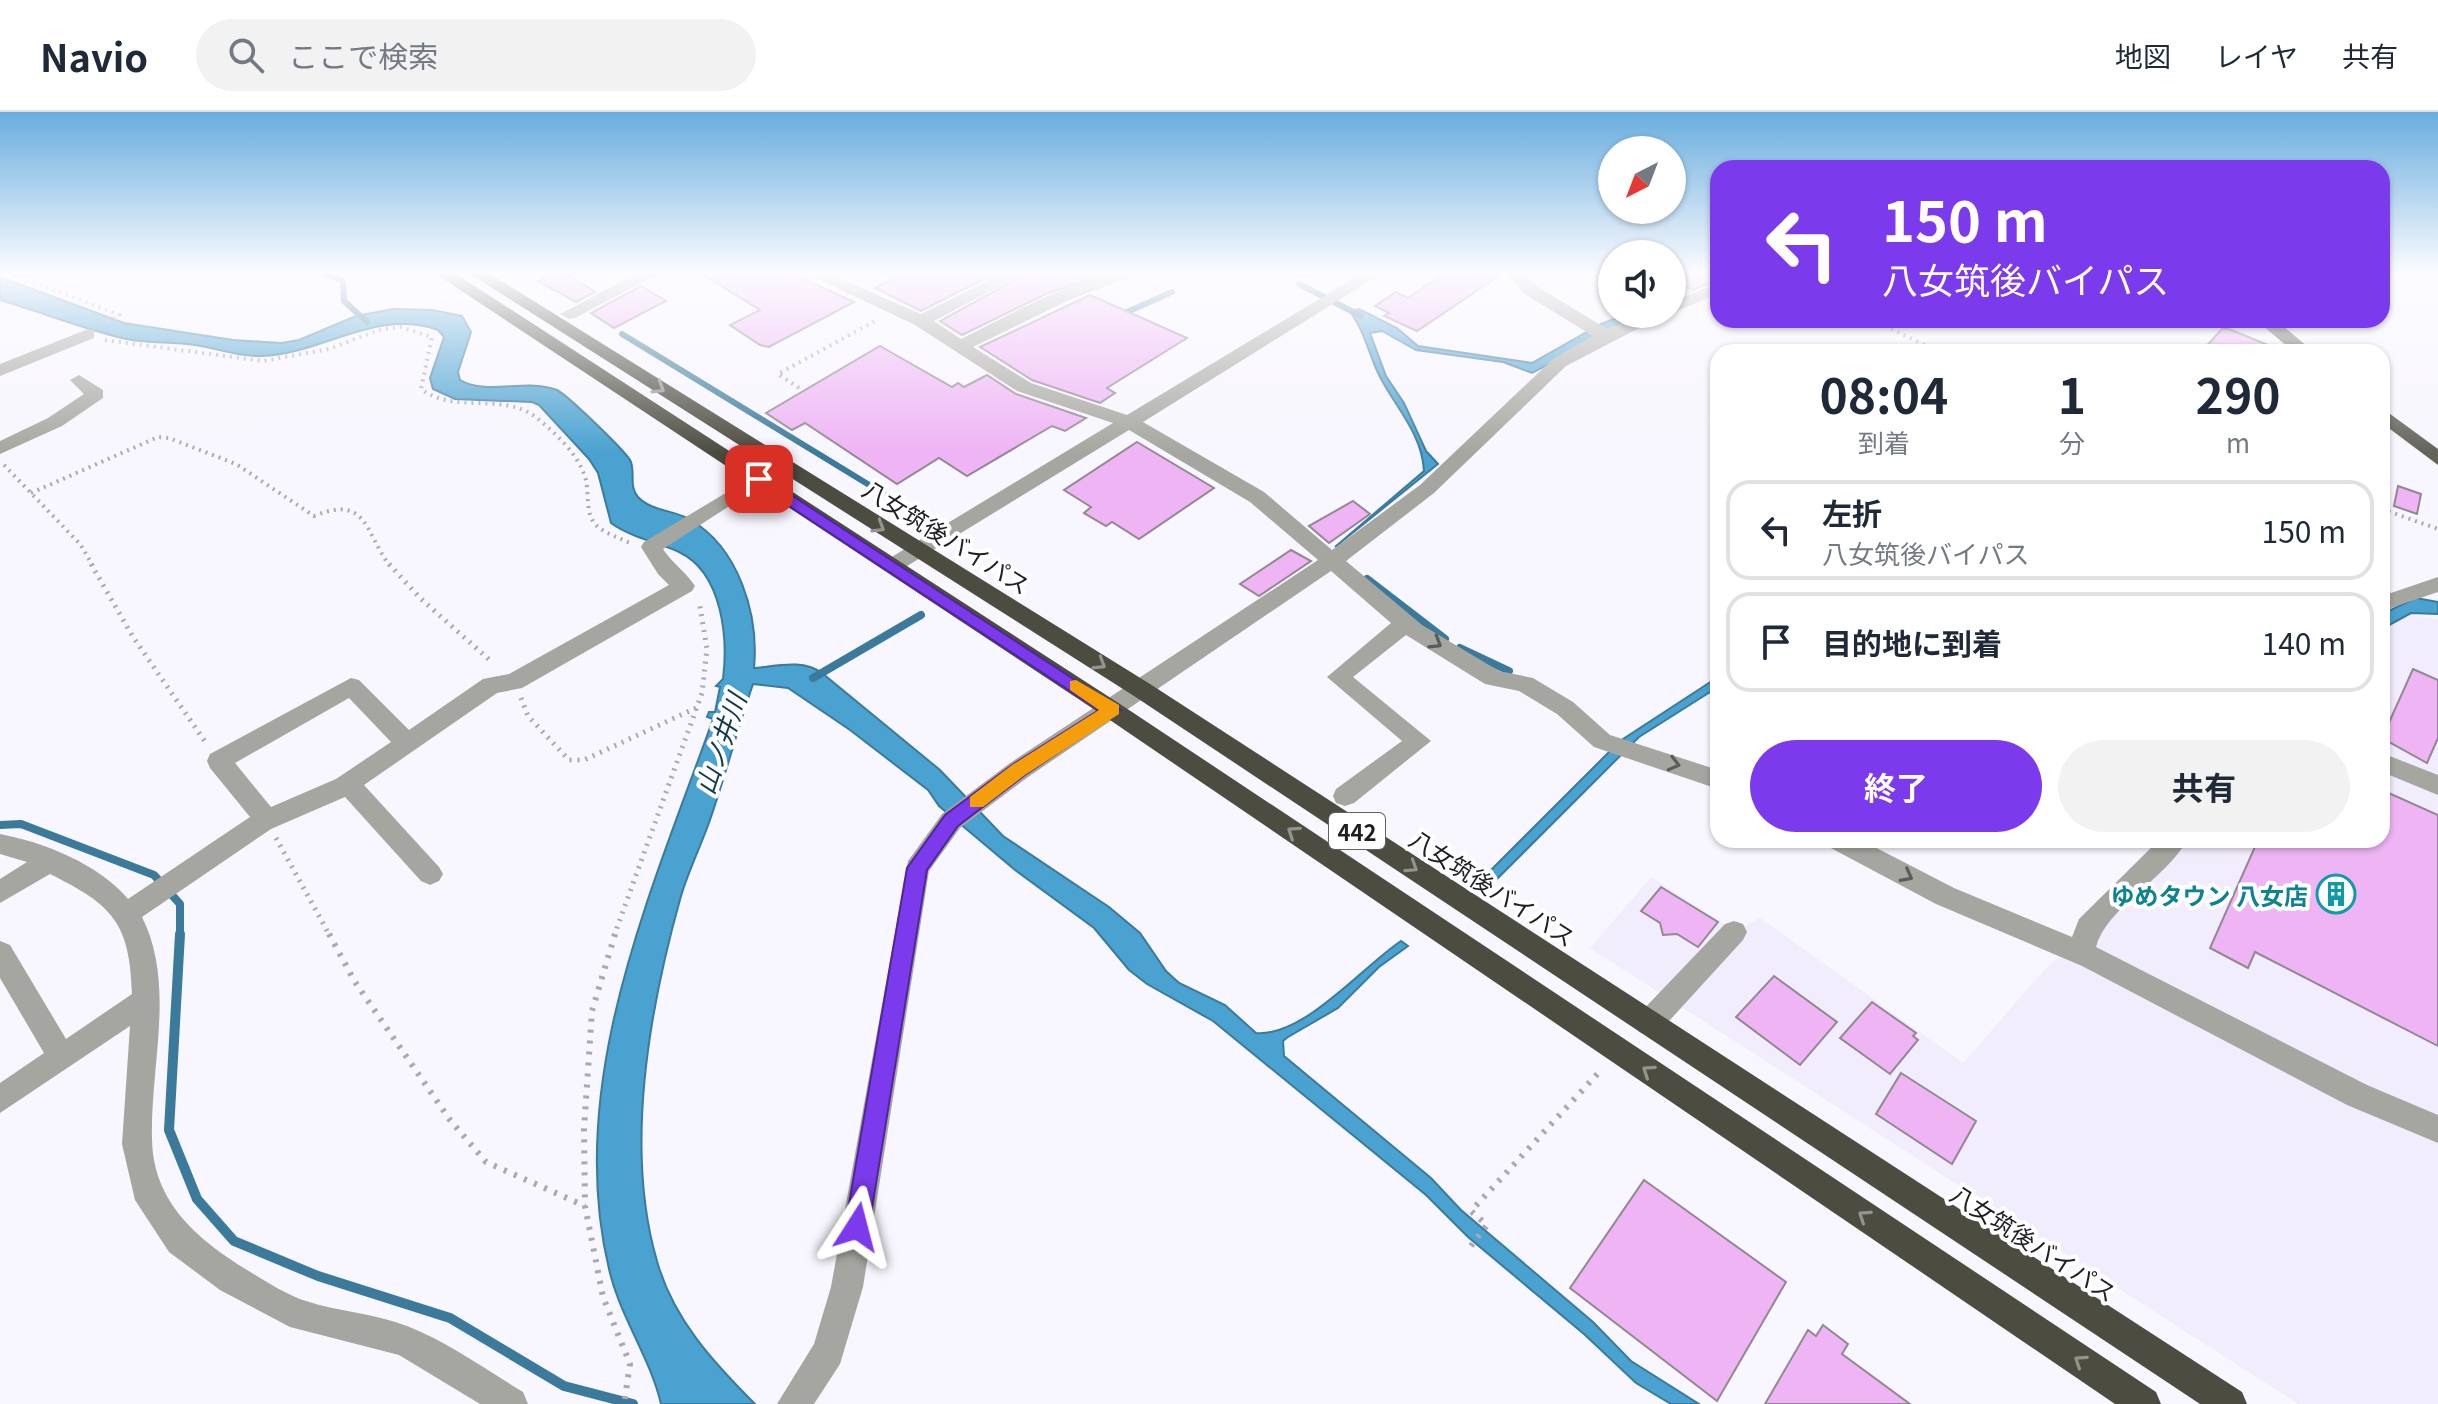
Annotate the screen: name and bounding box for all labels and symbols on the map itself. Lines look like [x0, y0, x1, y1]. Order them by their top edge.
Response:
north arrow [1598, 136, 1686, 224]
one-way arrow [650, 379, 665, 394]
pin [725, 445, 793, 513]
street label: 八女筑後バイパス [857, 470, 1037, 602]
one-way arrow [870, 517, 885, 532]
one-way arrow [1427, 633, 1442, 649]
one-way arrow [1091, 654, 1106, 670]
water label: 山ノ井川 [685, 685, 754, 798]
one-way arrow [1667, 755, 1681, 772]
road number: 442 [1329, 813, 1385, 849]
street label: 八女筑後バイパス [1403, 820, 1583, 954]
one-way arrow [1287, 826, 1302, 841]
one-way arrow [1403, 857, 1417, 872]
one-way arrow [1898, 867, 1913, 882]
building icon: ゆめタウン 八女店 [2315, 873, 2357, 915]
place label: ゆめタウン 八女店 [2111, 877, 2308, 912]
one-way arrow [1642, 1066, 1656, 1081]
street label: 八女筑後バイパス [1944, 1175, 2124, 1309]
position arrow [815, 1185, 899, 1269]
one-way arrow [1858, 1211, 1872, 1226]
one-way arrow [2074, 1355, 2088, 1370]

